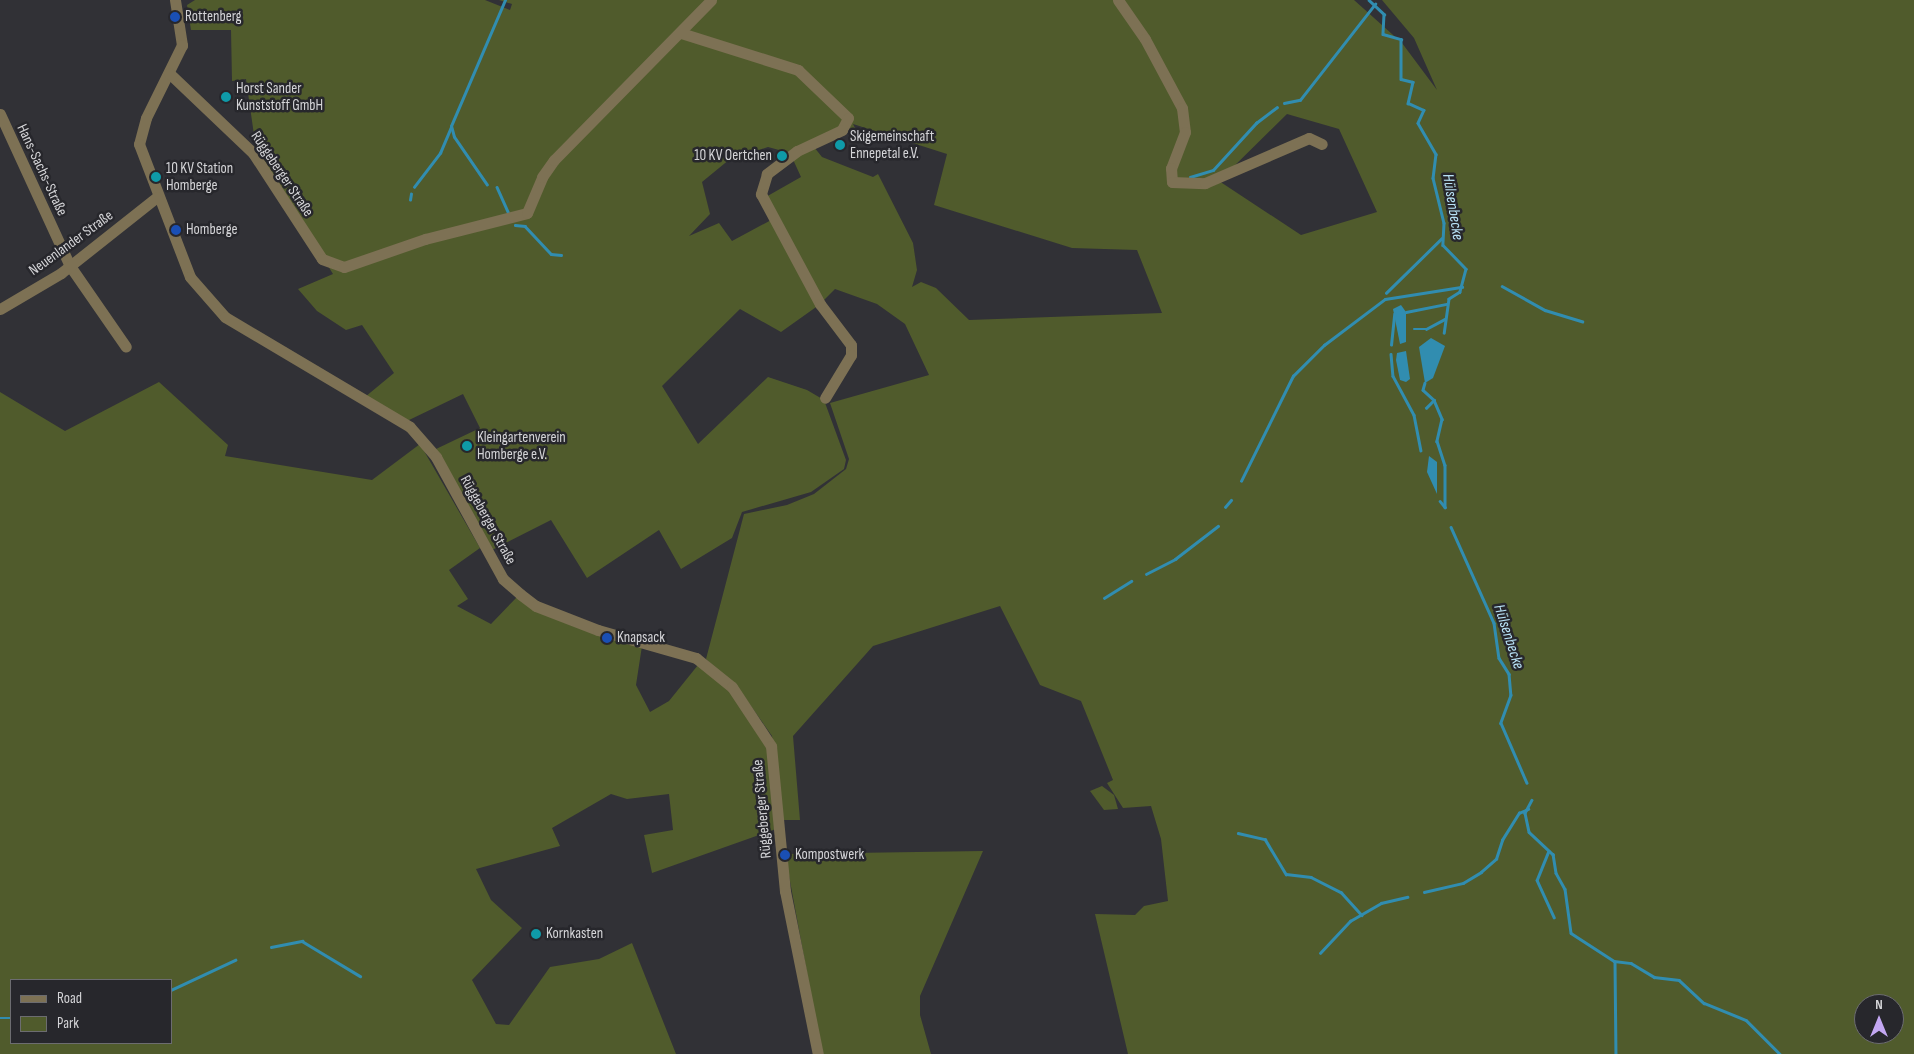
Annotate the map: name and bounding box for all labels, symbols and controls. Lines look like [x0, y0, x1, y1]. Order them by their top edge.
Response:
place label: Rottenberg [185, 8, 242, 26]
marker: Rottenberg [169, 11, 181, 23]
place label: Horst Sander Kunststoff GmbH [236, 79, 323, 114]
marker: Horst Sander Kunststoff GmbH [220, 91, 232, 103]
street label: Hans-Sachs-Straße [13, 121, 71, 219]
place label: Skigemeinschaft Ennepetal e.V. [850, 127, 934, 162]
street label: Rüggeberger Straße [247, 128, 317, 220]
marker: Skigemeinschaft Ennepetal e.V. [834, 139, 846, 151]
place label: 10 KV Oertchen [694, 147, 772, 165]
marker: 10 KV Oertchen [776, 150, 788, 162]
place label: 10 KV Station Homberge [166, 159, 233, 194]
marker: 10 KV Station Homberge [150, 171, 162, 183]
water label: Hülsenbecke [1437, 172, 1467, 242]
street label: Neuenlander Straße [25, 206, 117, 280]
place label: Homberge [186, 221, 238, 239]
marker: Homberge [170, 224, 182, 236]
place label: Kleingartenverein Homberge e.V. [477, 428, 566, 463]
marker: Kleingartenverein Homberge e.V. [461, 440, 473, 452]
street label: Rüggeberger Straße [456, 472, 520, 568]
water label: Hülsenbecke [1489, 602, 1527, 672]
place label: Knapsack [617, 629, 665, 647]
marker: Knapsack [601, 632, 613, 644]
street label: Rüggeberger Straße [749, 759, 775, 859]
place label: Kompostwerk [795, 846, 864, 864]
marker: Kompostwerk [779, 849, 791, 861]
place label: Kornkasten [546, 925, 603, 943]
marker: Kornkasten [530, 928, 542, 940]
legend [10, 979, 172, 1044]
text: Road [57, 989, 82, 1008]
north arrow [1854, 994, 1904, 1044]
text: N [1875, 996, 1883, 1013]
text: Park [57, 1014, 79, 1033]

